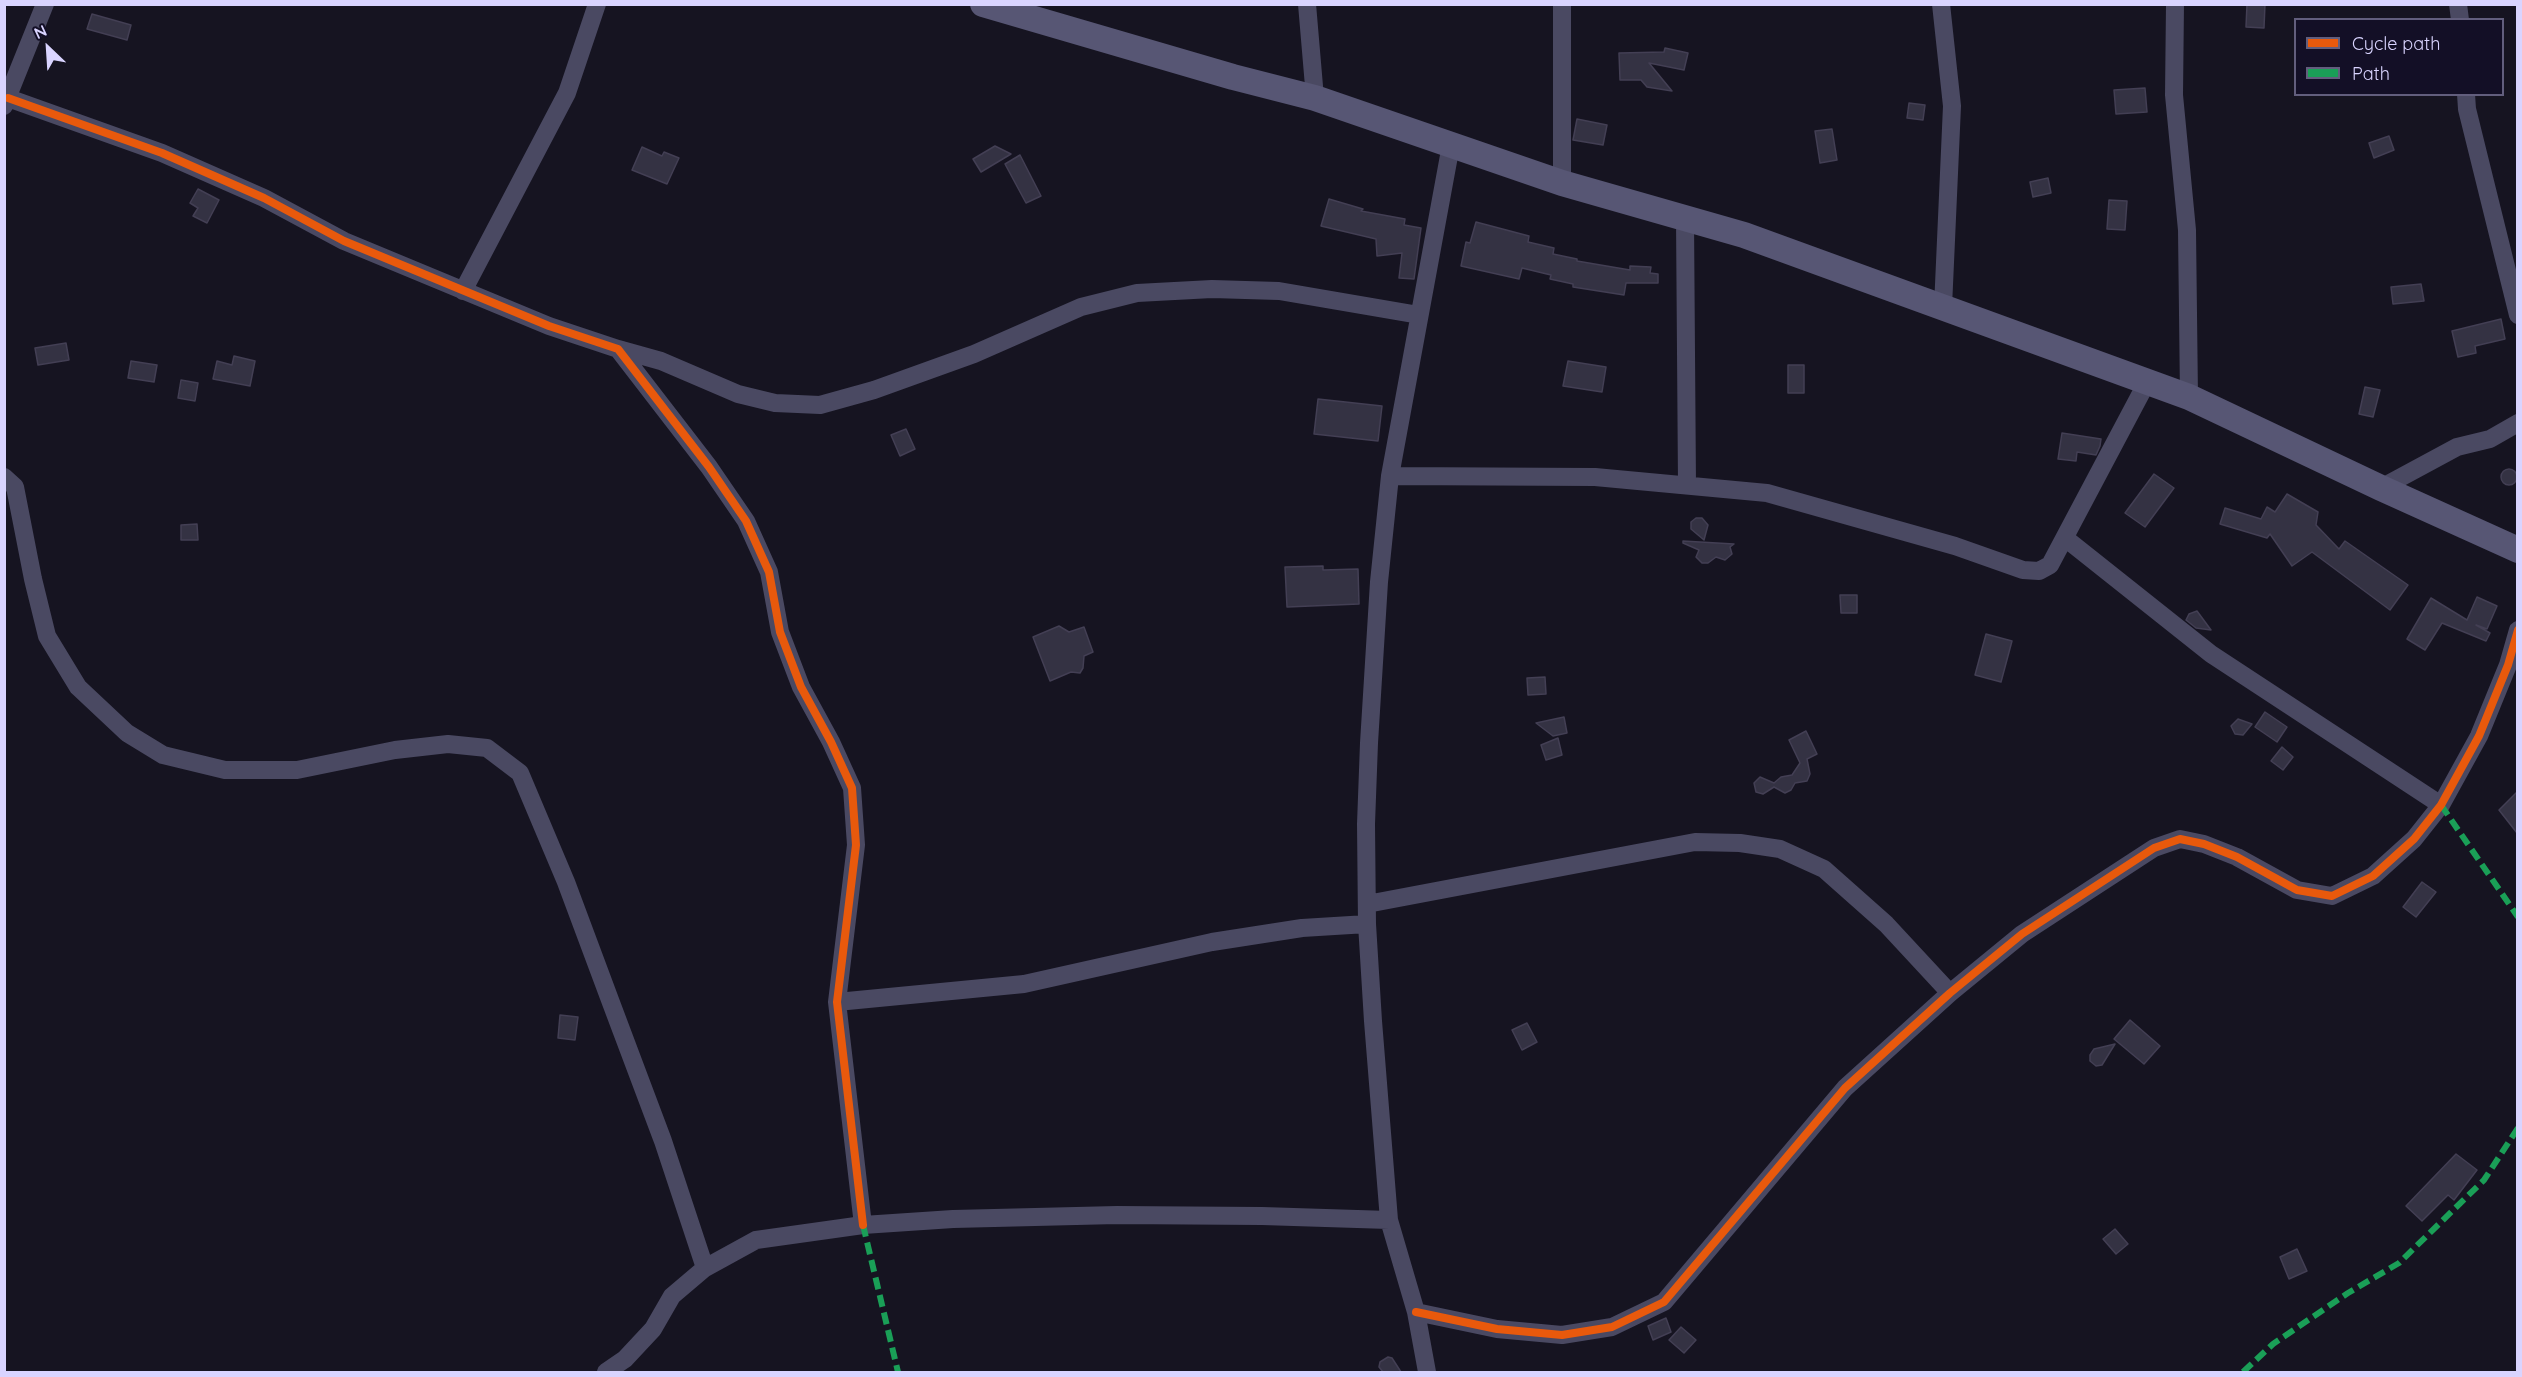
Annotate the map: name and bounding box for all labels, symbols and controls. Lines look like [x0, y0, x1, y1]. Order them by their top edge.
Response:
north arrow [18, 18, 78, 78]
legend [2294, 18, 2504, 96]
text: N [31, 20, 50, 43]
text: Cycle path [2352, 32, 2440, 55]
text: Path [2352, 62, 2390, 85]

